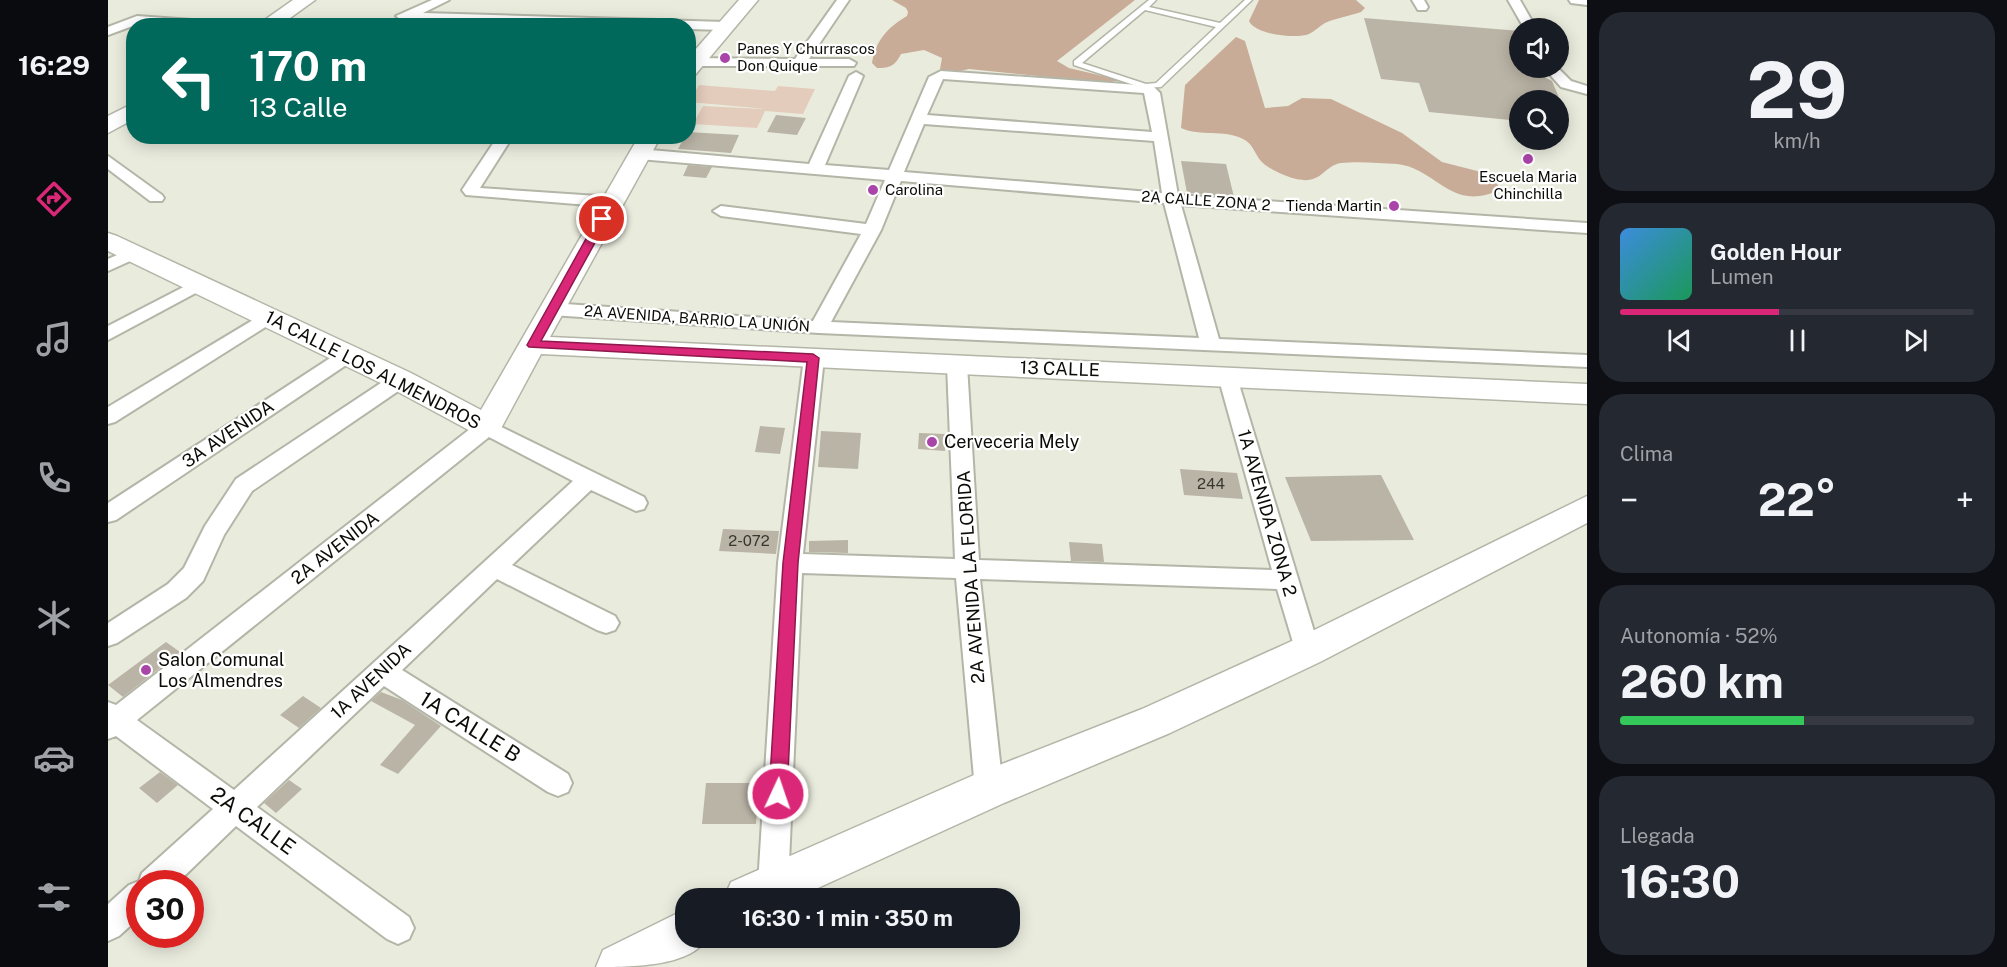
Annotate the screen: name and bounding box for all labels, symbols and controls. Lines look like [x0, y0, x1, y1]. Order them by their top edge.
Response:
map controls [1509, 18, 1569, 150]
button: sound [1509, 18, 1569, 78]
place label: Panes Y Churrascos Don Quique [737, 40, 875, 74]
text: 170 m [249, 41, 367, 90]
icon: left [150, 42, 228, 120]
text: 29 [1747, 44, 1847, 136]
text: 16:29 [18, 49, 90, 81]
marker: Panes Y Churrascos Don Quique [718, 51, 732, 65]
button: search [1509, 90, 1569, 150]
text: 13 Calle [249, 91, 347, 123]
text: km/h [1773, 129, 1821, 153]
marker: Escuela Maria Chinchilla [1521, 152, 1535, 166]
place label: Escuela Maria Chinchilla [1479, 168, 1577, 202]
icon: directions [33, 178, 75, 220]
place label: Carolina [885, 181, 943, 198]
marker: Carolina [866, 183, 880, 197]
street label: 2A CALLE ZONA 2 [1141, 188, 1271, 213]
pin [576, 193, 627, 244]
place label: Tienda Martin [1286, 197, 1382, 214]
marker: Tienda Martin [1387, 199, 1401, 213]
icon: arrive [585, 202, 618, 235]
text: Golden Hour [1710, 239, 1841, 265]
text: Lumen [1710, 265, 1774, 289]
street label: 2A AVENIDA, BARRIO LA UNIÓN [583, 301, 811, 335]
street label: 1A CALLE LOS ALMENDROS [262, 306, 484, 433]
icon: music [33, 318, 75, 360]
icon: previous [1663, 324, 1696, 357]
icon: pause [1781, 324, 1814, 357]
icon: next [1899, 324, 1932, 357]
street label: 13 CALLE [1020, 357, 1100, 380]
street label: 3A AVENIDA [178, 395, 278, 472]
street label: 1A AVENIDA ZONA 2 [1234, 427, 1301, 599]
place label: Cerveceria Mely [944, 431, 1080, 452]
marker: Cerveceria Mely [925, 435, 939, 449]
text: Clima [1620, 442, 1673, 466]
icon: phone [33, 457, 75, 499]
street label: 2A AVENIDA LA FLORIDA [953, 470, 988, 684]
text: 22° [1758, 473, 1836, 526]
house number: 244 [1197, 475, 1225, 492]
text: − [1620, 481, 1638, 519]
text: + [1956, 481, 1974, 519]
street label: 2A AVENIDA [287, 507, 383, 588]
house number: 2-072 [728, 532, 770, 549]
icon: climate [33, 597, 75, 639]
text: Autonomía · 52% [1620, 624, 1778, 648]
street label: 1A AVENIDA [326, 638, 415, 723]
place label: Salon Comunal Los Almendres [158, 649, 284, 691]
text: 260 km [1620, 655, 1784, 708]
marker: Salon Comunal Los Almendres [139, 663, 153, 677]
street label: 1A CALLE B [415, 686, 525, 767]
icon: car [33, 737, 75, 779]
position arrow [746, 762, 810, 826]
street label: 2A CALLE [206, 781, 301, 860]
text: Llegada [1620, 824, 1695, 848]
text: 16:30 [1620, 855, 1740, 908]
speed limit sign: 30 [126, 870, 204, 948]
icon: filters [33, 876, 75, 918]
text: 16:30 · 1 min · 350 m [742, 905, 953, 931]

